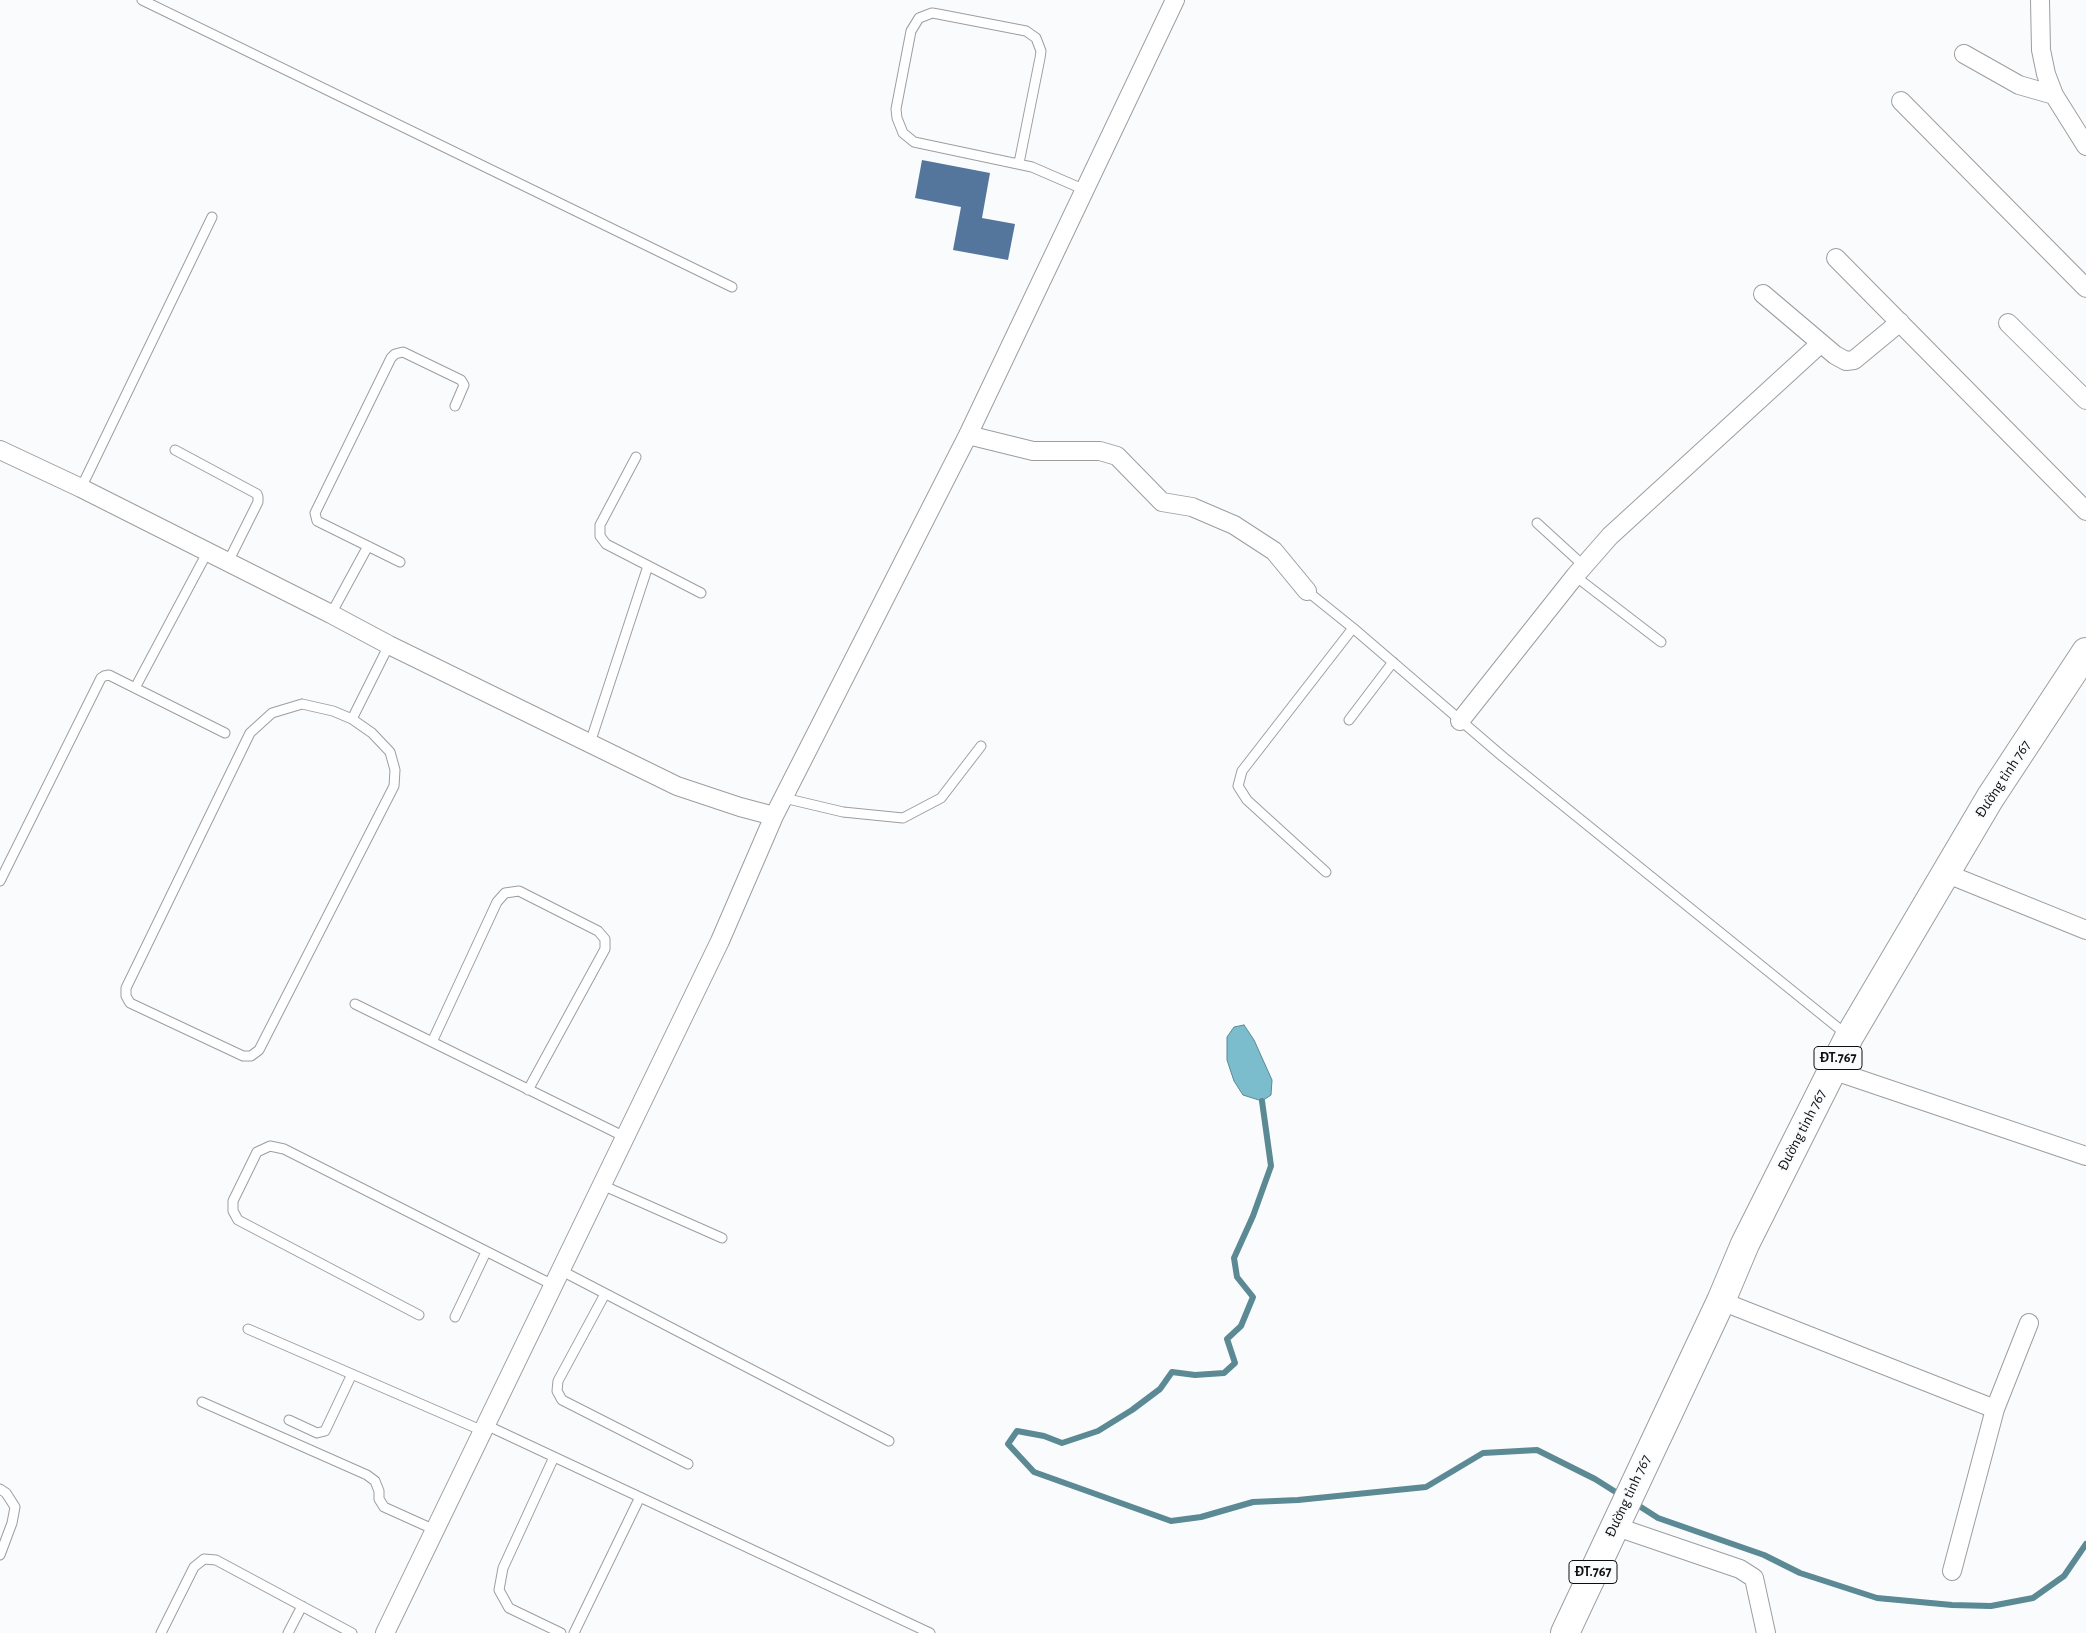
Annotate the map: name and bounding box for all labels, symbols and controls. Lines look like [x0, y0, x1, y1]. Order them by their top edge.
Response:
street label: Đường tỉnh 767 [1971, 737, 2035, 821]
road number: ĐT.767 [1814, 1046, 1862, 1070]
street label: Đường tỉnh 767 [1774, 1086, 1830, 1174]
street label: Đường tỉnh 767 [1601, 1452, 1655, 1540]
road number: ĐT.767 [1569, 1560, 1617, 1584]

